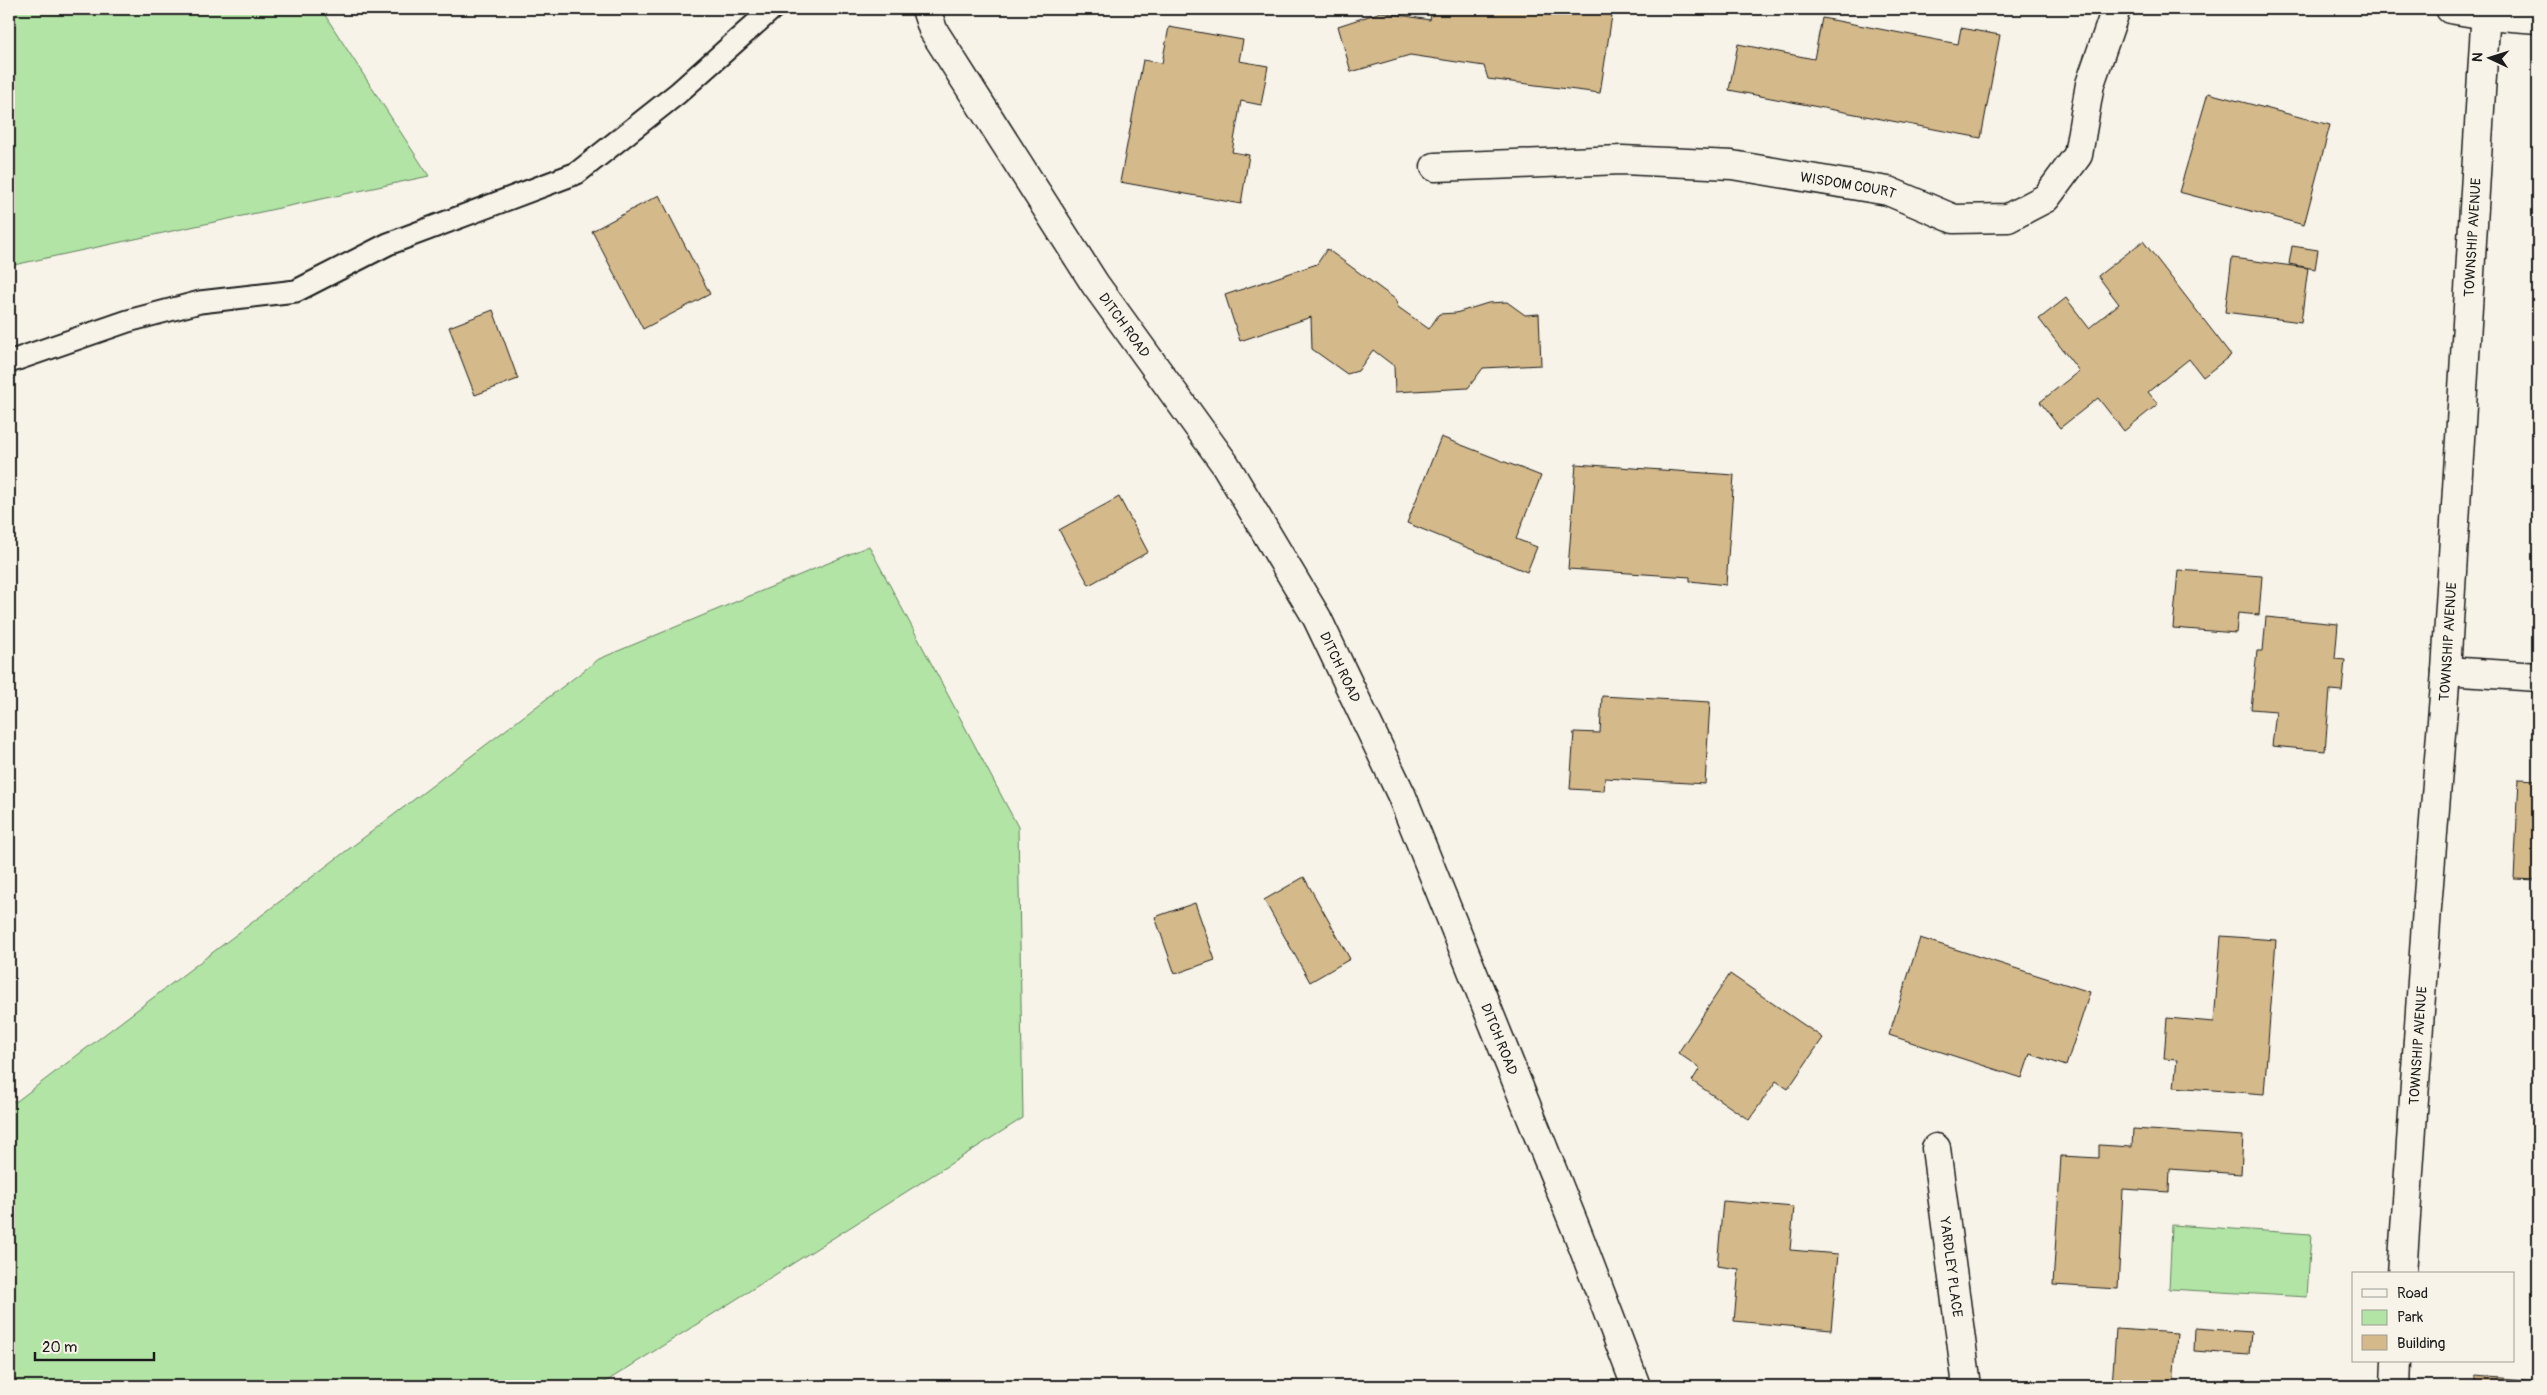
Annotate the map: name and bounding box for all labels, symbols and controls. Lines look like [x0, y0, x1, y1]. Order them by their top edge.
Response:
north arrow [2464, 32, 2514, 82]
text: N [2469, 52, 2486, 62]
street label: WISDOM COURT [1799, 168, 1899, 202]
street label: TOWNSHIP AVENUE [2460, 177, 2484, 297]
street label: DITCH ROAD [1096, 289, 1154, 361]
street label: TOWNSHIP AVENUE [2435, 582, 2460, 702]
street label: DITCH ROAD [1316, 629, 1364, 705]
street label: TOWNSHIP AVENUE [2405, 986, 2430, 1106]
street label: DITCH ROAD [1478, 1001, 1522, 1078]
street label: YARDLEY PLACE [1936, 1215, 1966, 1318]
legend [2352, 1272, 2514, 1362]
text: Road [2397, 1284, 2428, 1303]
text: Park [2397, 1308, 2424, 1327]
scale bar [35, 1330, 154, 1362]
text: Building [2397, 1334, 2445, 1353]
text: 20 m [42, 1338, 77, 1357]

